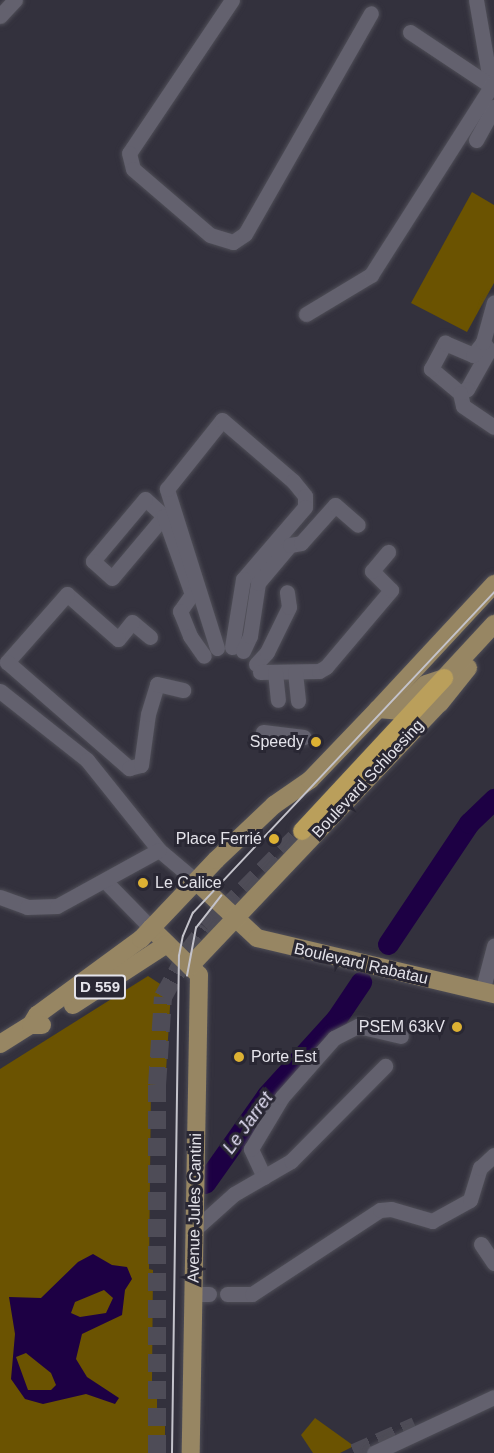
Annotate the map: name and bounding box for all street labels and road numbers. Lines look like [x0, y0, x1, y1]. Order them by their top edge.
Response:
street label: Boulevard Schloesing [308, 716, 428, 842]
street label: Boulevard Rabatau [292, 939, 430, 989]
road number: D 559 [73, 975, 127, 999]
street label: Avenue Jules Cantini [184, 1133, 206, 1283]

